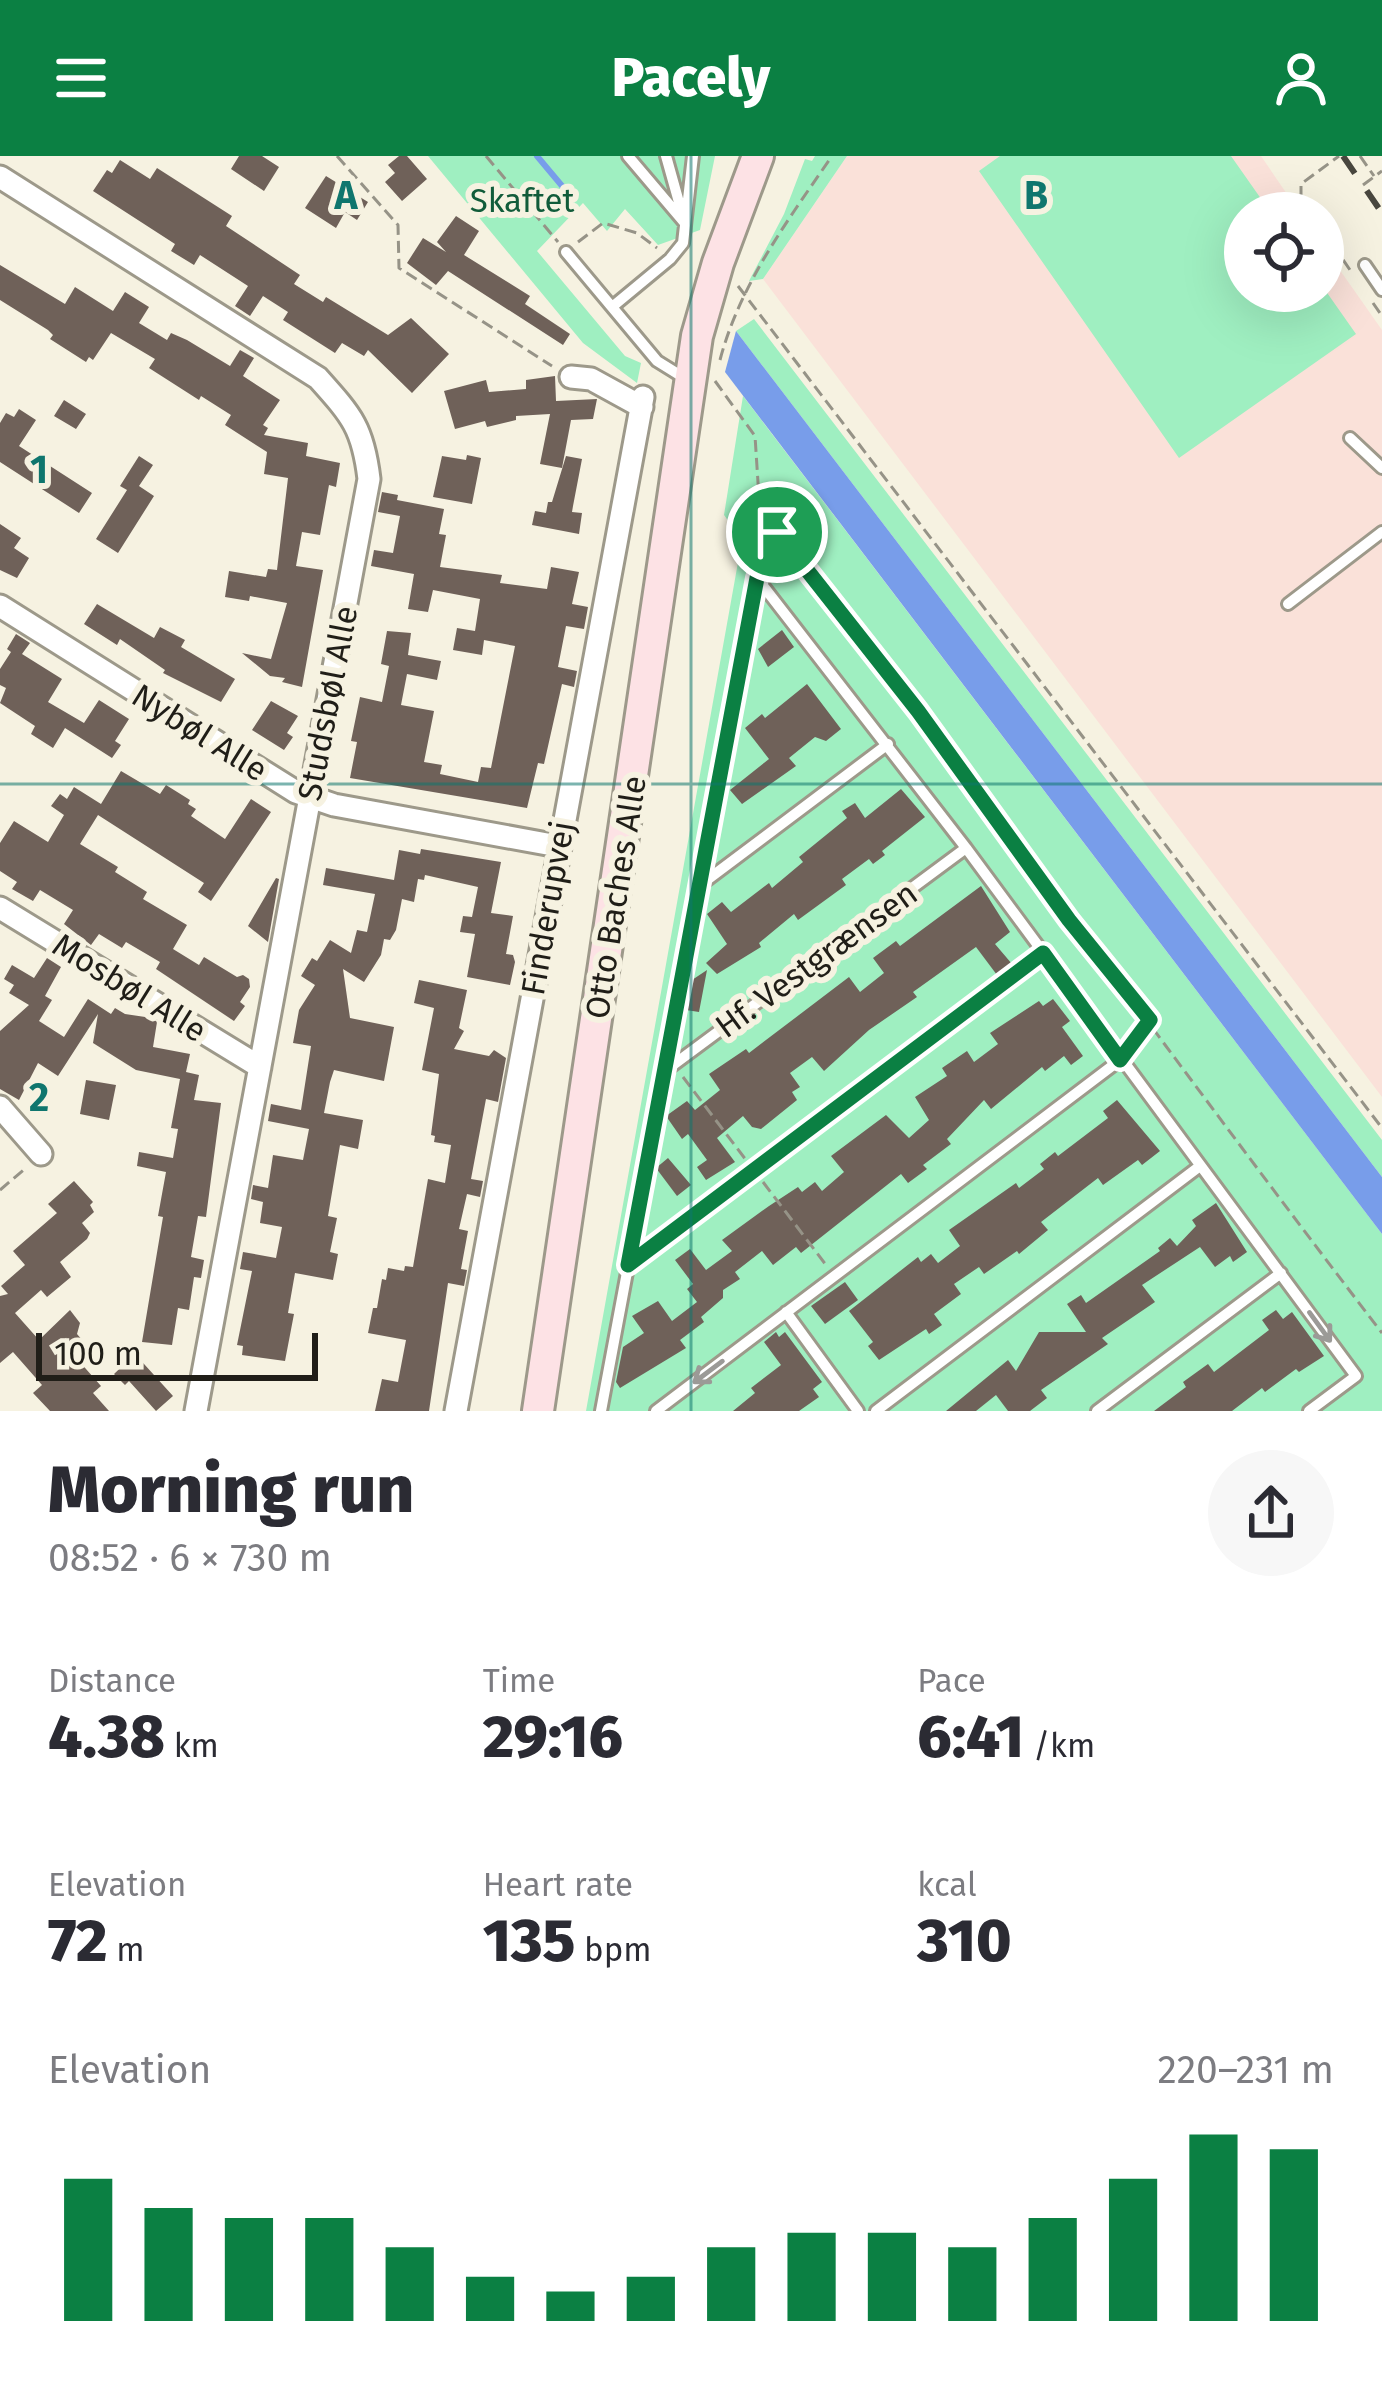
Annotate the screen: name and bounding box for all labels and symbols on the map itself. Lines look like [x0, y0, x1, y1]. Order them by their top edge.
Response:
text: A [333, 173, 358, 219]
text: B [1024, 173, 1048, 219]
park label: Skaftet [470, 181, 574, 221]
text: 1 [30, 447, 48, 493]
pin [726, 481, 828, 583]
street label: Studsbøl Alle [289, 602, 366, 804]
street label: Nybøl Alle [124, 676, 275, 790]
street label: Otto Baches Alle [577, 773, 655, 1022]
street label: Finderupvej [513, 818, 583, 998]
street label: Hf. Vestgrænsen [708, 873, 925, 1046]
street label: Mosbøl Alle [45, 925, 214, 1051]
text: 2 [29, 1075, 49, 1121]
one-way arrow [1307, 1310, 1333, 1343]
scale bar [36, 1327, 318, 1380]
one-way arrow [692, 1358, 724, 1385]

